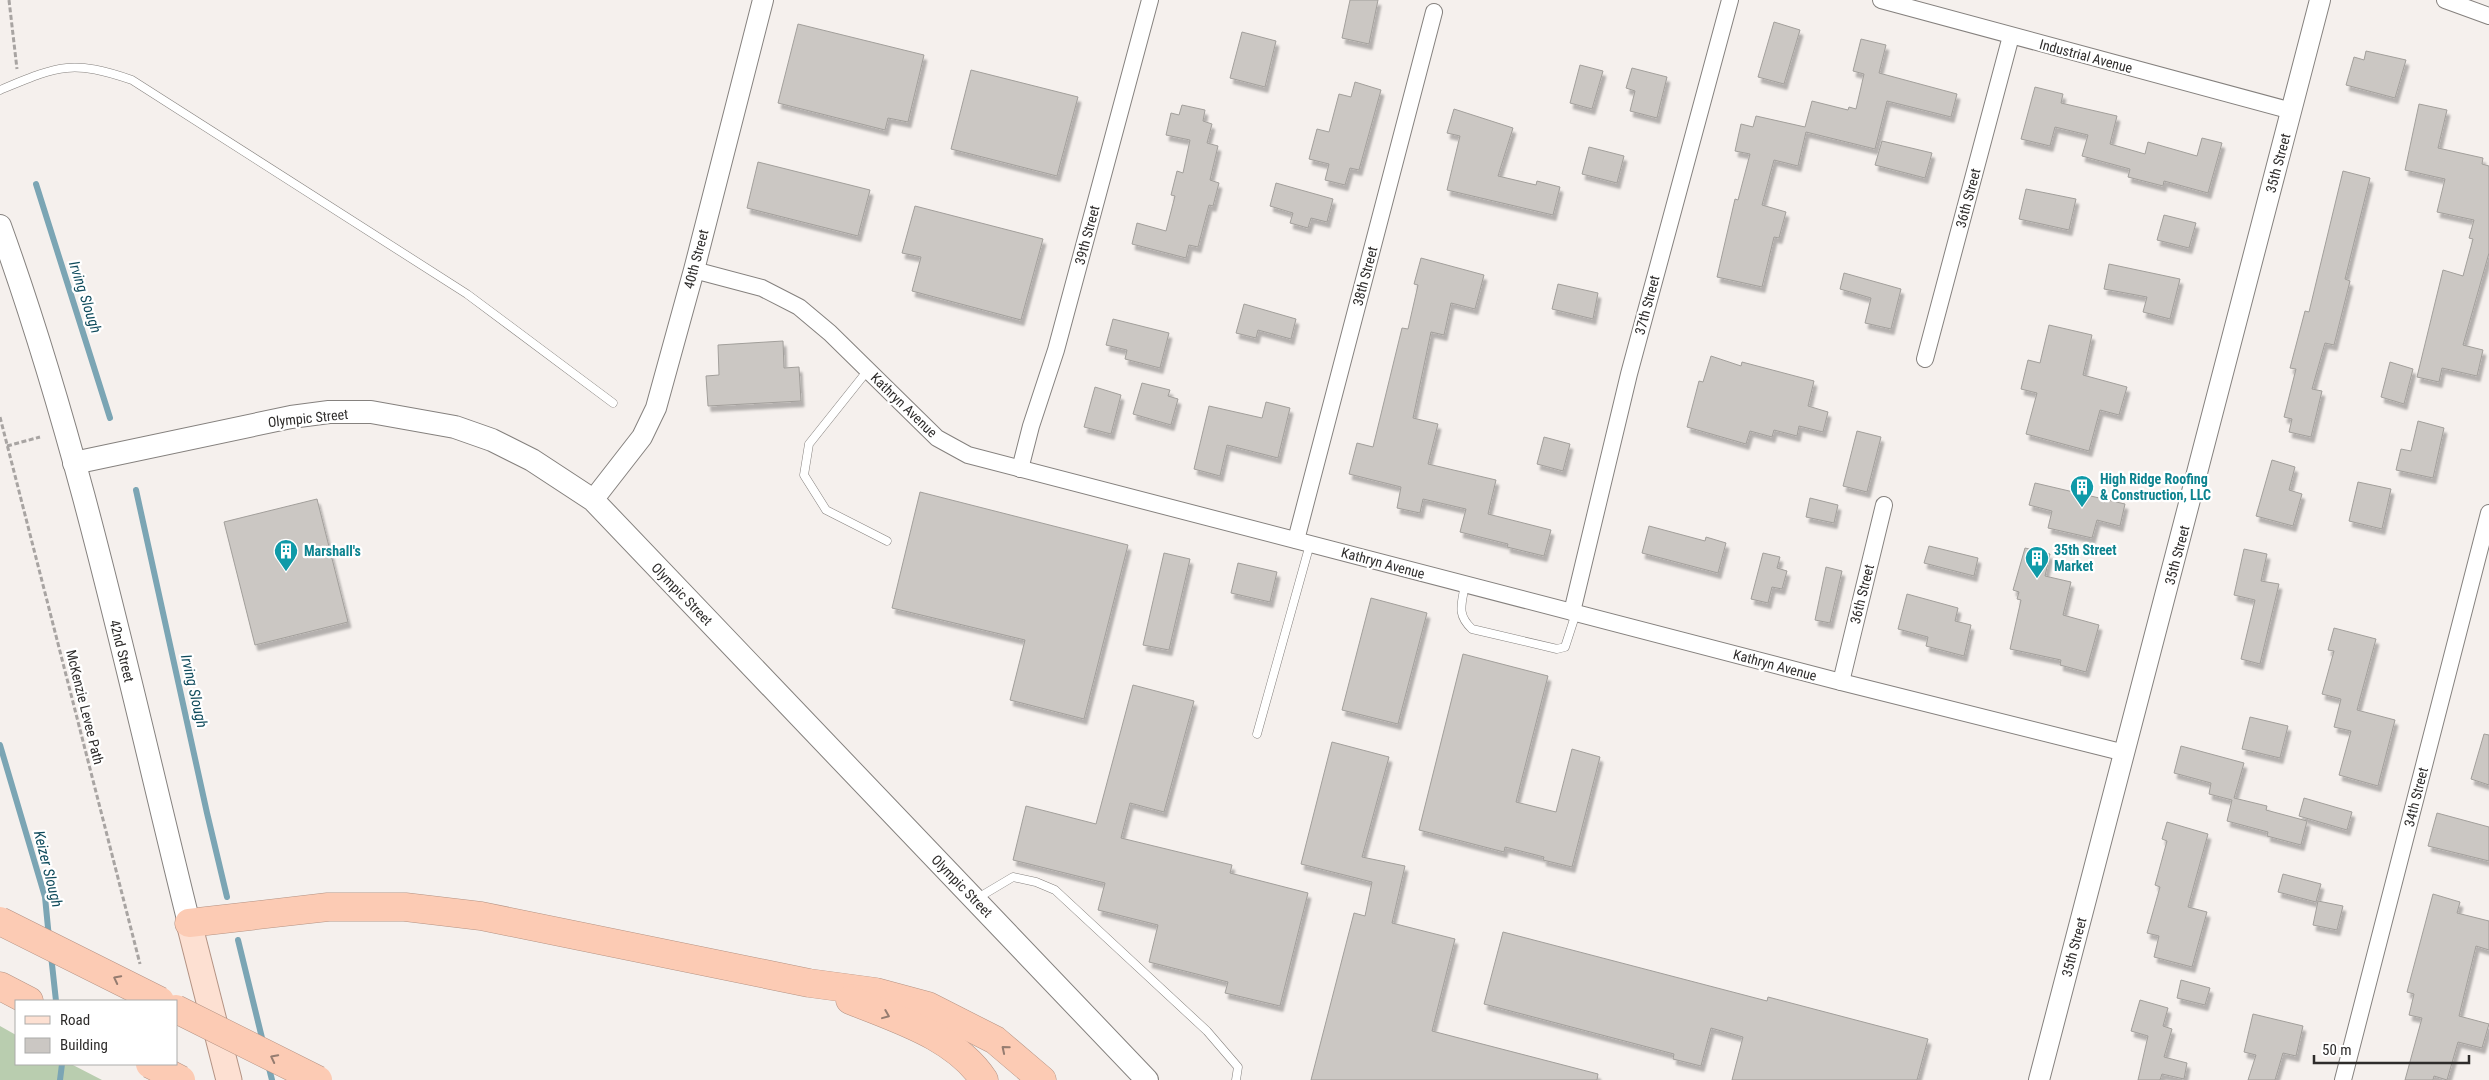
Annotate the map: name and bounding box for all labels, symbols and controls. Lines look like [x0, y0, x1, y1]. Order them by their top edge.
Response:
street label: Industrial Avenue [2038, 36, 2135, 76]
street label: 35th Street [2262, 132, 2294, 194]
street label: 36th Street [1952, 167, 1984, 229]
street label: 39th Street [1071, 204, 1103, 266]
street label: 40th Street [680, 228, 712, 290]
street label: 38th Street [1349, 245, 1381, 307]
water label: Irving Slough [65, 259, 105, 335]
street label: 37th Street [1631, 274, 1663, 336]
street label: Kathryn Avenue [868, 369, 941, 441]
street label: Olympic Street [267, 406, 349, 430]
place label: High Ridge Roofing & Construction, LLC [2100, 471, 2211, 503]
building icon: High Ridge Roofing & Construction, LLC [2069, 474, 2095, 508]
street label: 35th Street [2161, 524, 2193, 586]
building icon: Marshall's [273, 538, 299, 572]
place label: 35th Street Market [2054, 542, 2117, 574]
place label: Marshall's [304, 543, 361, 559]
street label: Kathryn Avenue [1340, 544, 1427, 582]
building icon: 35th Street Market [2024, 545, 2050, 579]
street label: Olympic Street [648, 559, 716, 629]
street label: 36th Street [1847, 563, 1877, 625]
street label: 42nd Street [107, 618, 137, 684]
street label: Kathryn Avenue [1732, 646, 1819, 684]
street label: McKenzie Levee Path [63, 648, 107, 766]
water label: Irving Slough [177, 653, 211, 729]
street label: 34th Street [2401, 766, 2431, 828]
water label: Keizer Slough [30, 829, 66, 909]
street label: Olympic Street [928, 851, 996, 921]
street label: 35th Street [2058, 916, 2090, 978]
one-way arrow [113, 975, 122, 986]
legend [15, 1000, 178, 1065]
one-way arrow [882, 1009, 890, 1019]
text: Road [60, 1011, 90, 1029]
scale bar [2314, 1032, 2469, 1064]
text: Building [60, 1036, 108, 1054]
text: 50 m [2322, 1041, 2352, 1059]
one-way arrow [1002, 1046, 1011, 1054]
one-way arrow [270, 1054, 279, 1064]

